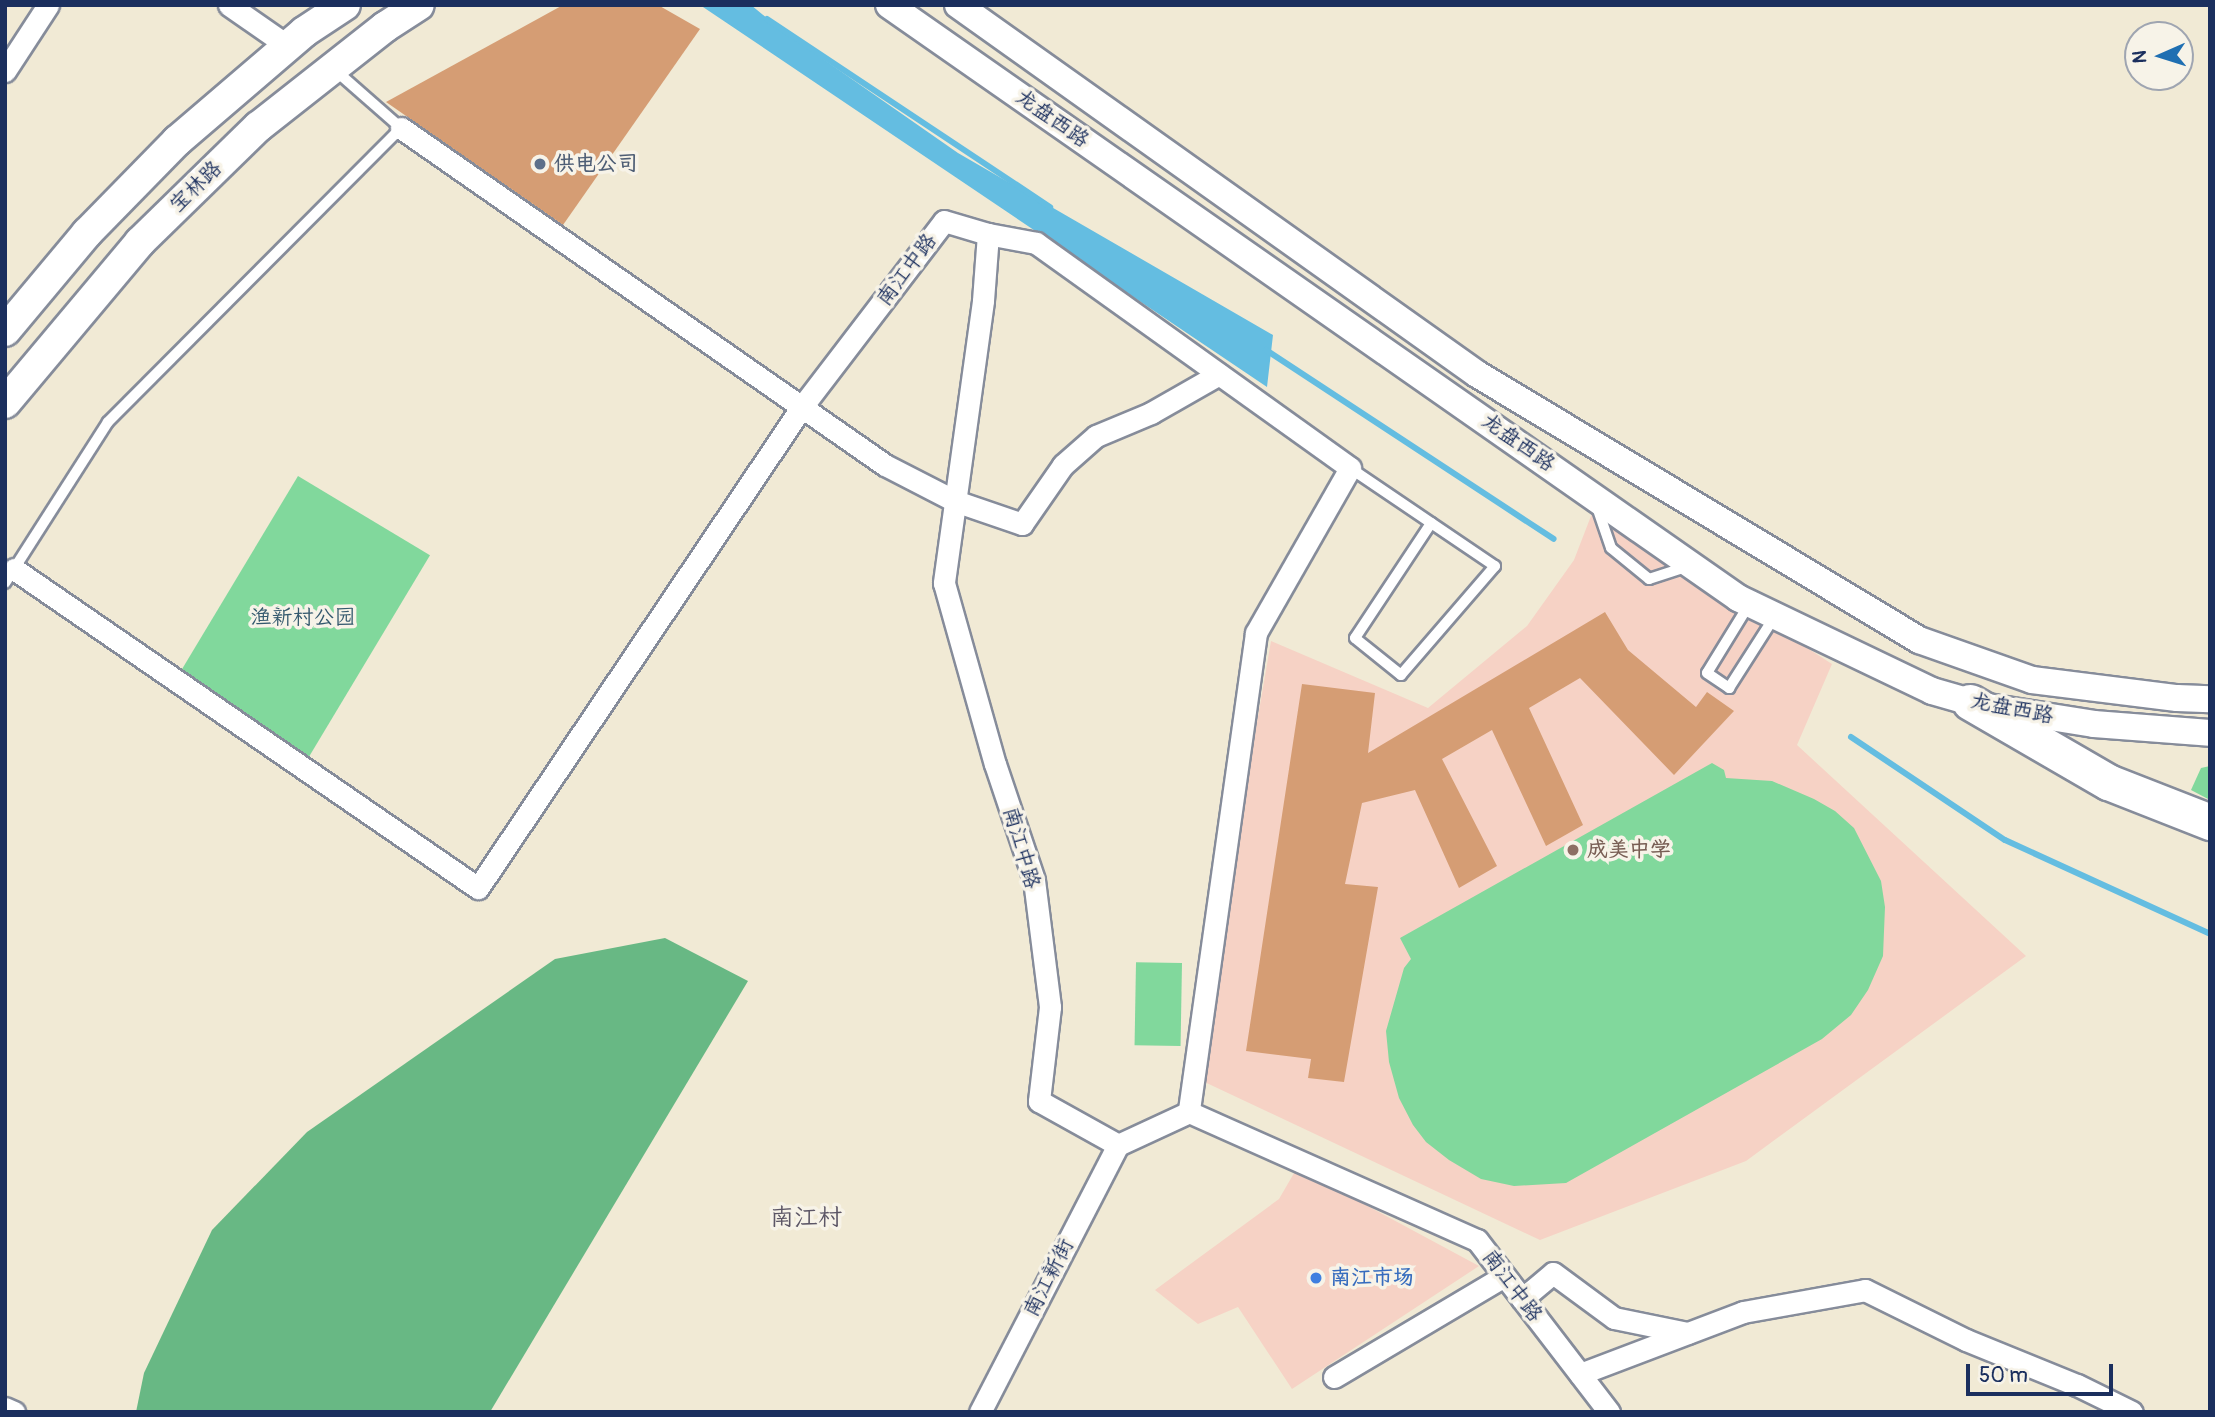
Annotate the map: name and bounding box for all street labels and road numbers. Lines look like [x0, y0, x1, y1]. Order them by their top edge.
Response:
street label: 龙盘西路 [1010, 85, 1094, 153]
street label: 宝林路 [165, 156, 227, 218]
street label: 南江中路 [872, 229, 942, 311]
street label: 龙盘西路 [1476, 409, 1560, 477]
street label: 龙盘西路 [1968, 689, 2056, 729]
street label: 南江中路 [997, 804, 1045, 892]
street label: 南江新街 [1019, 1235, 1079, 1321]
street label: 南江中路 [1477, 1245, 1547, 1327]

